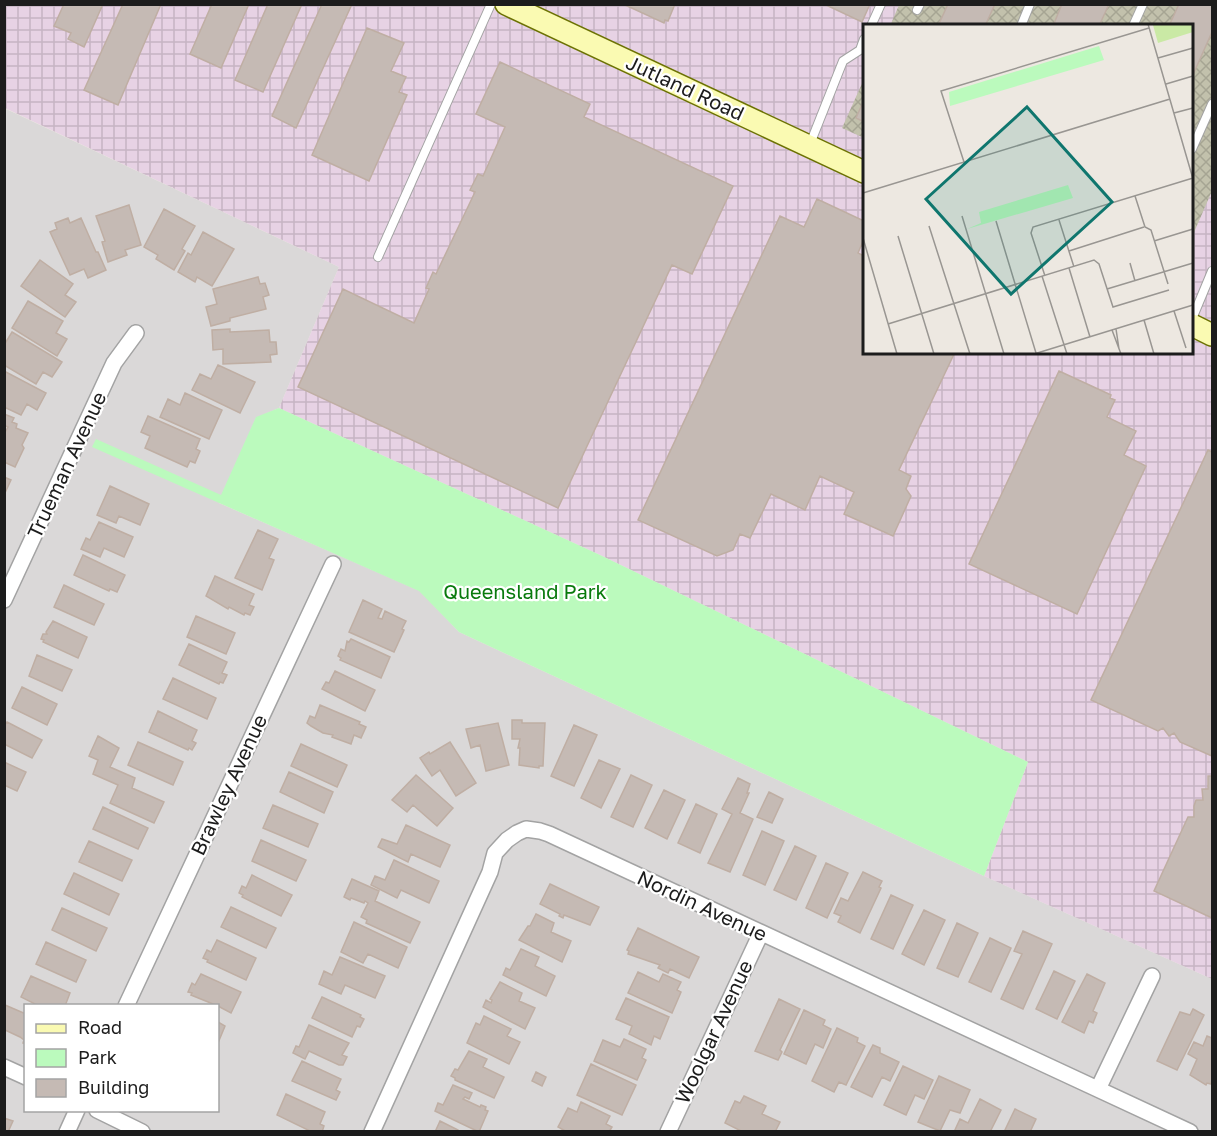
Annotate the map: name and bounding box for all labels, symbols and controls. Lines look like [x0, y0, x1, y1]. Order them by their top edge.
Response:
inset map [863, 24, 1193, 354]
street label: Jutland Road [623, 49, 748, 125]
street label: Trueman Avenue [22, 387, 111, 542]
park label: Queensland Park [443, 579, 607, 603]
street label: Brawley Avenue [185, 710, 271, 859]
street label: Nordin Avenue [634, 865, 771, 946]
street label: Woolgar Avenue [669, 956, 757, 1107]
legend [24, 1004, 219, 1112]
text: Road [78, 1016, 122, 1038]
text: Park [78, 1046, 117, 1068]
text: Building [78, 1076, 149, 1098]

